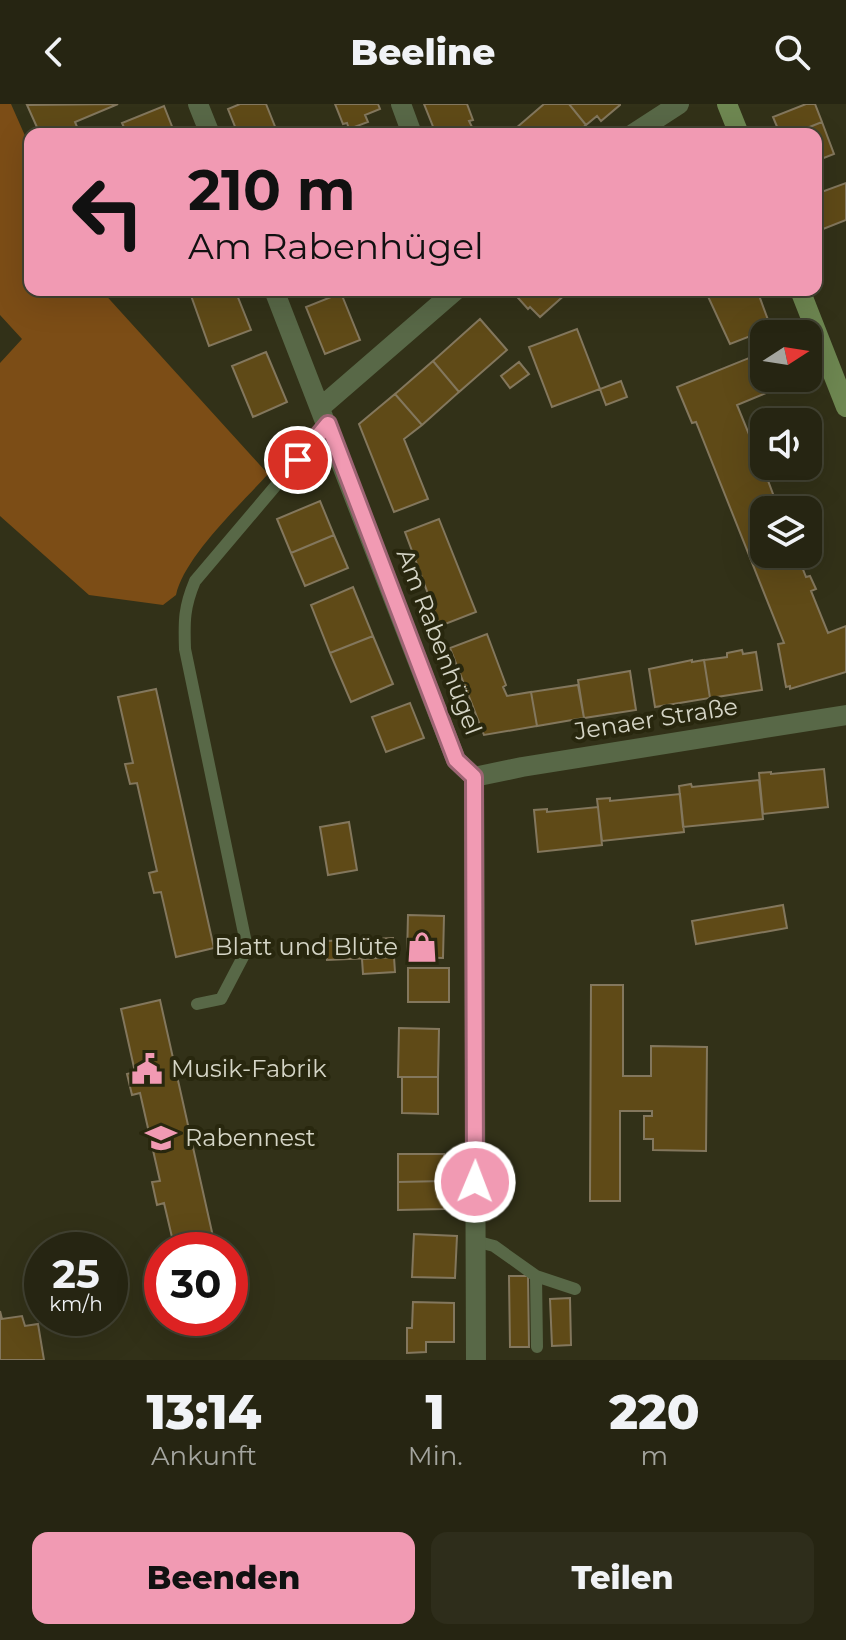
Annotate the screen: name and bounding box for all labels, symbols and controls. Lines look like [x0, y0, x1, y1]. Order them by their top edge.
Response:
icon: back [32, 30, 76, 74]
text: Beeline [351, 30, 495, 74]
icon: search [770, 30, 814, 74]
text: 210 m [188, 156, 356, 224]
icon: left [56, 160, 160, 264]
text: Am Rabenhügel [188, 224, 484, 268]
north arrow [750, 320, 822, 392]
map controls [750, 320, 822, 568]
button: sound [750, 408, 822, 480]
pin [264, 426, 332, 494]
icon: arrive [276, 438, 320, 482]
button: layers [750, 496, 822, 568]
street label: Am Rabenhügel [391, 545, 488, 739]
street label: Jenaer Straße [571, 691, 740, 746]
shop icon: Blatt und Blüte [405, 930, 439, 964]
place label: Blatt und Blüte [214, 932, 398, 961]
public building icon: Musik-Fabrik [130, 1052, 164, 1086]
place label: Musik-Fabrik [171, 1054, 327, 1083]
school or university icon: Rabennest [144, 1121, 178, 1155]
place label: Rabennest [185, 1123, 316, 1152]
position arrow [433, 1140, 517, 1224]
speed limit sign: 30 [144, 1232, 248, 1336]
text: 25 [52, 1249, 100, 1298]
text: km/h [49, 1292, 103, 1316]
text: 13:14 [146, 1383, 261, 1441]
text: 1 [426, 1383, 445, 1441]
text: 220 [609, 1383, 700, 1441]
text: Ankunft [151, 1440, 257, 1472]
text: Min. [408, 1440, 463, 1472]
text: m [641, 1440, 668, 1472]
button: Beenden [32, 1532, 415, 1624]
button: Teilen [431, 1532, 814, 1624]

